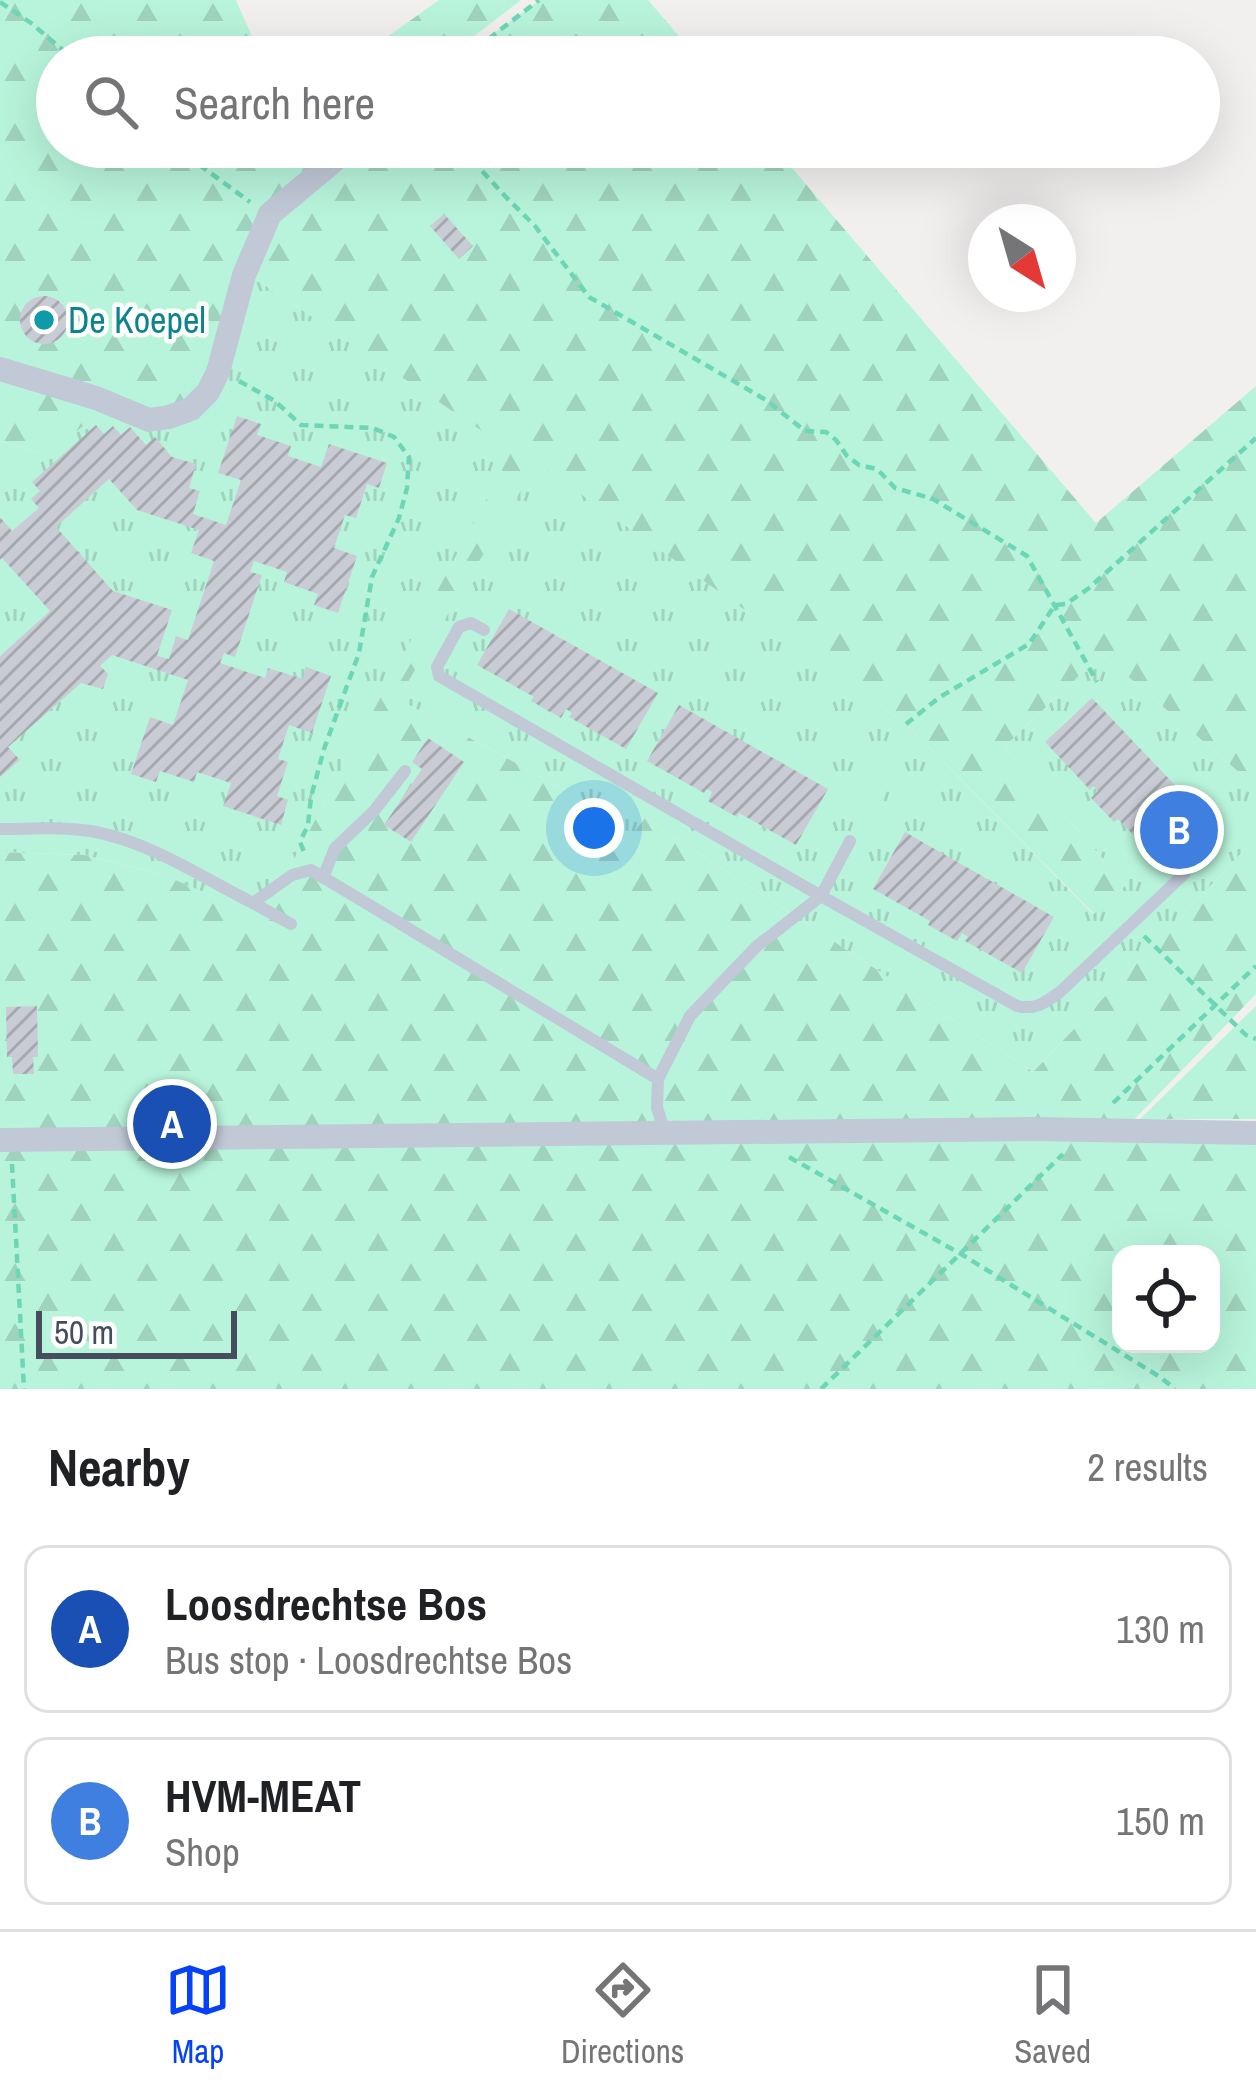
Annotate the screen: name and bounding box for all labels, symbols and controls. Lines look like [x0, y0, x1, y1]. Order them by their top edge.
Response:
search box [36, 36, 1220, 168]
icon: search [78, 69, 144, 135]
text: Search here [174, 72, 375, 133]
north arrow [968, 204, 1076, 312]
place label: De Koepel [68, 296, 206, 344]
marker: De Koepel [31, 307, 57, 333]
pin: B [1140, 785, 1218, 875]
your location [564, 798, 624, 858]
pin: A [133, 1079, 211, 1169]
map controls [1112, 1245, 1220, 1353]
button: locate [1112, 1245, 1220, 1353]
scale bar [36, 1305, 237, 1358]
text: 50 m [54, 1310, 114, 1354]
text: Nearby [48, 1433, 190, 1502]
text: 2 results [1087, 1441, 1208, 1493]
text: Loosdrechtse Bos [165, 1573, 487, 1634]
text: A [78, 1603, 102, 1655]
text: 130 m [1116, 1603, 1205, 1655]
text: Bus stop · Loosdrechtse Bos [165, 1634, 572, 1686]
text: HVM-MEAT [165, 1765, 361, 1826]
text: B [78, 1795, 102, 1847]
text: 150 m [1116, 1795, 1205, 1847]
text: Shop [165, 1826, 240, 1878]
tab: Map [165, 1957, 231, 2073]
tab: Directions [561, 1957, 684, 2073]
tab: Saved [1014, 1957, 1091, 2073]

